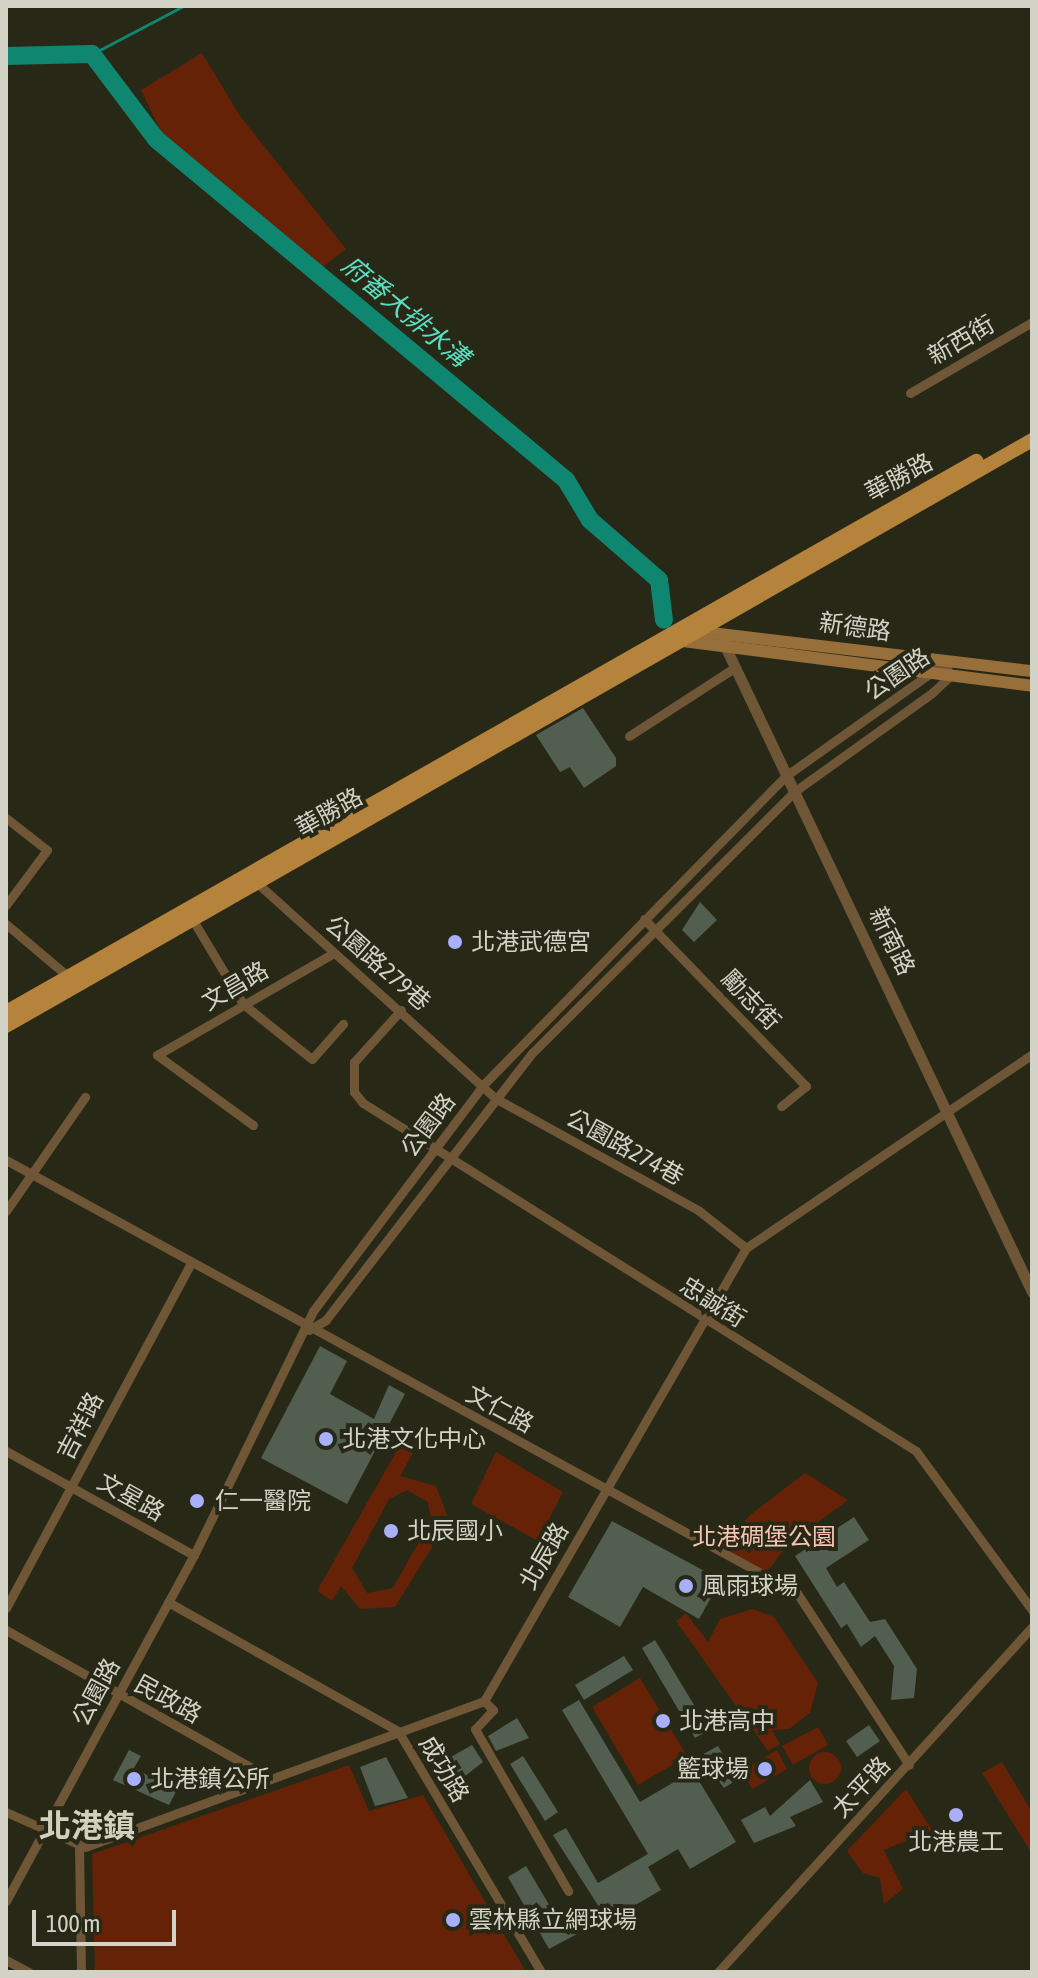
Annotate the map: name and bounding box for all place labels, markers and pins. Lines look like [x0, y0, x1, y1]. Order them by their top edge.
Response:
place label: 北港武德宮 [471, 928, 591, 956]
marker: 北港武德宮 [446, 933, 464, 951]
place label: 北港文化中心 [342, 1425, 486, 1453]
marker: 北港文化中心 [317, 1430, 335, 1448]
place label: 仁一醫院 [215, 1487, 311, 1515]
marker: 仁一醫院 [186, 1490, 208, 1512]
place label: 北辰國小 [407, 1517, 503, 1545]
marker: 北辰國小 [382, 1522, 400, 1540]
place label: 風雨球場 [702, 1572, 798, 1600]
marker: 風雨球場 [677, 1577, 695, 1595]
place label: 北港高中 [679, 1707, 775, 1735]
marker: 北港高中 [654, 1712, 672, 1730]
place label: 籃球場 [677, 1755, 749, 1783]
marker: 籃球場 [756, 1760, 774, 1778]
place label: 北港鎮公所 [150, 1765, 270, 1793]
marker: 北港鎮公所 [125, 1770, 143, 1788]
marker: 北港農工 [947, 1806, 965, 1824]
place label: 北港農工 [908, 1828, 1004, 1856]
place label: 雲林縣立網球場 [469, 1906, 637, 1934]
marker: 雲林縣立網球場 [444, 1911, 462, 1929]

